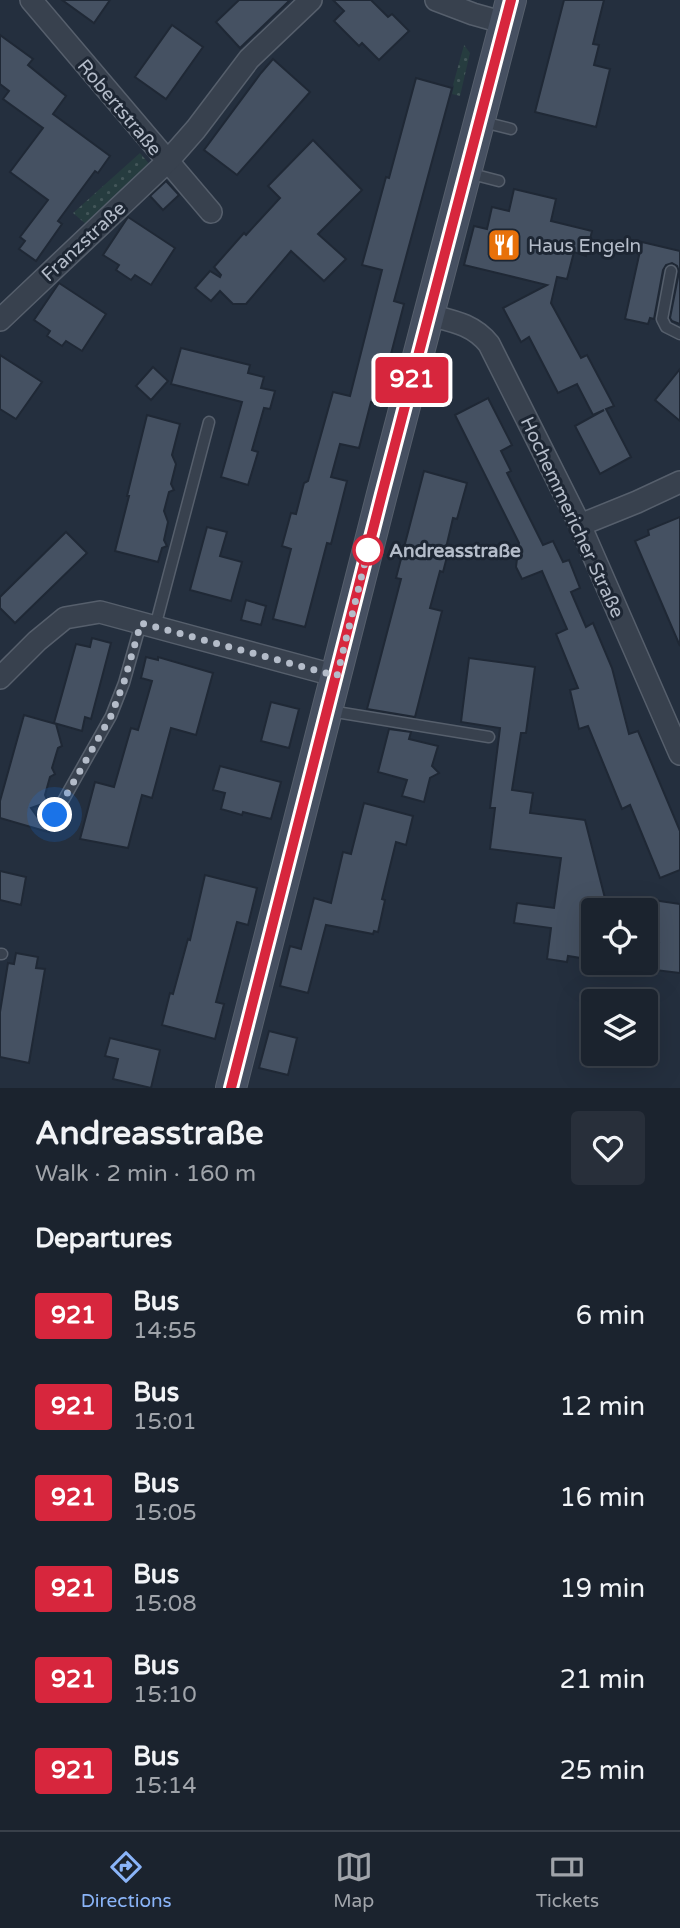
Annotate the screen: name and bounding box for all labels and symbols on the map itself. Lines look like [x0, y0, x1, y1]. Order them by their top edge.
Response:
street label: Robertstraße [73, 55, 166, 160]
street label: Franzstraße [37, 197, 130, 286]
restaurant icon: Haus Engeln [485, 226, 523, 264]
place label: Haus Engeln [528, 235, 641, 257]
line badge: 921 [372, 357, 452, 403]
street label: Hochemmericher Straße [516, 413, 628, 621]
marker: Andreasstraße [353, 535, 383, 565]
place label: Andreasstraße [389, 540, 521, 562]
your location [37, 797, 72, 832]

